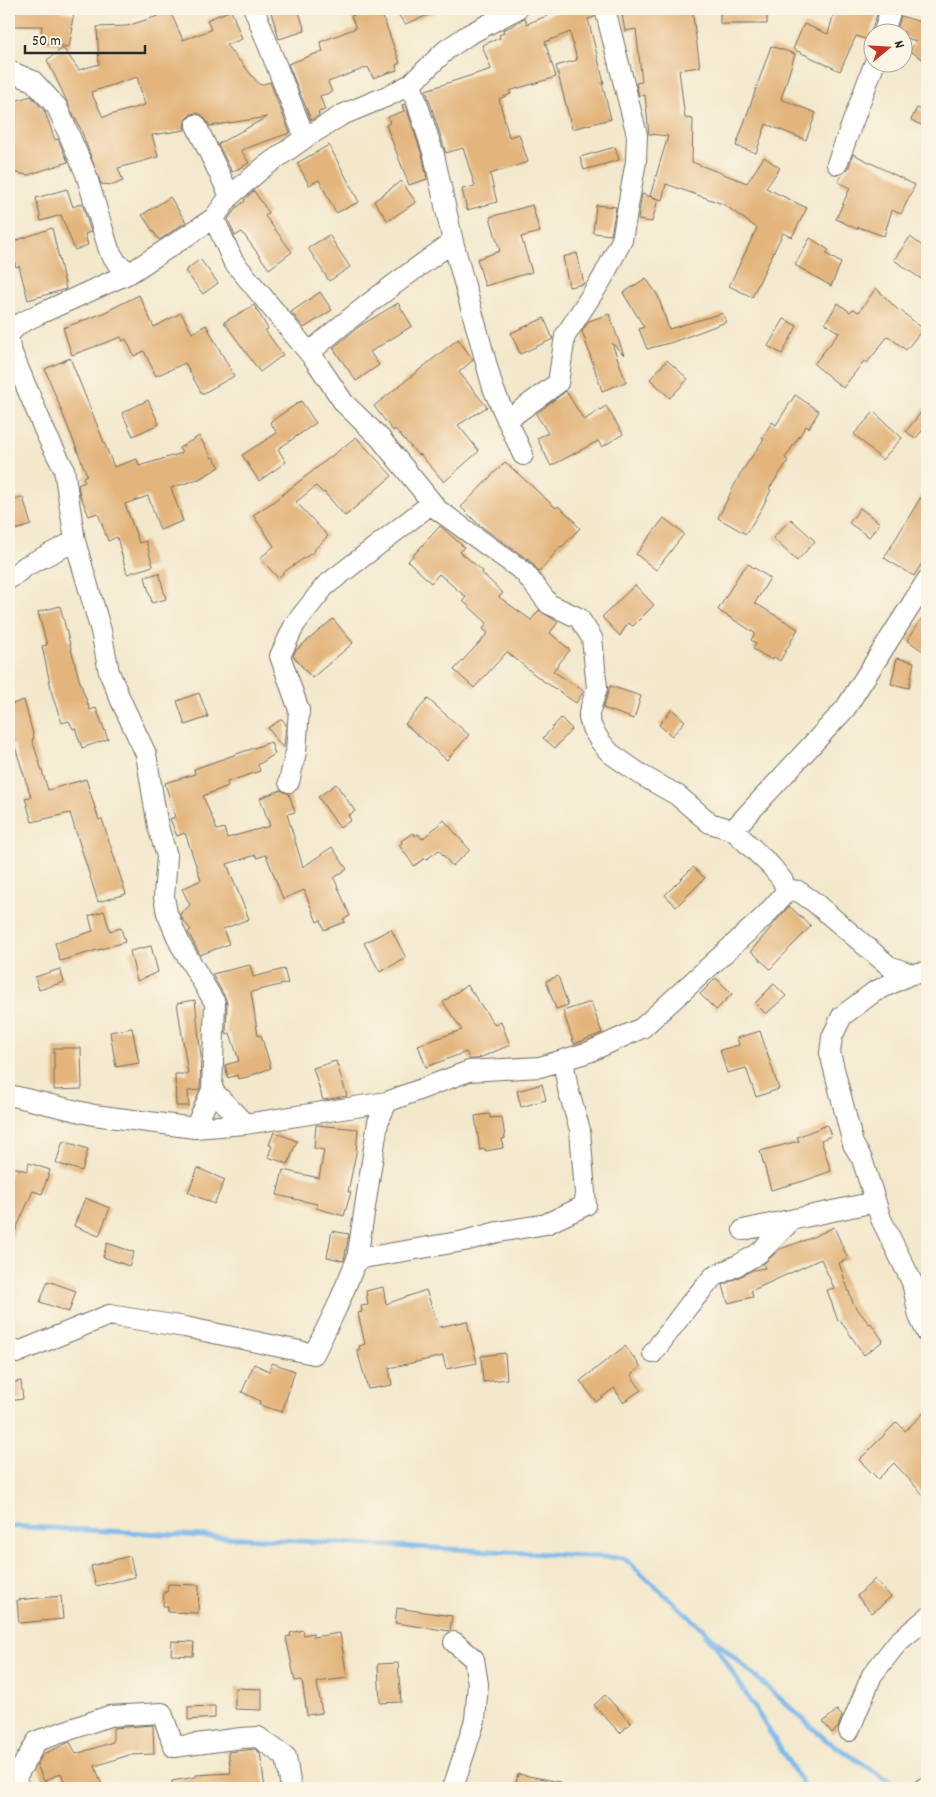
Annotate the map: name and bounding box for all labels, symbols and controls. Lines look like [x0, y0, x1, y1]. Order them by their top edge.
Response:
scale bar [25, 22, 145, 54]
north arrow [864, 22, 914, 72]
text: 50 m [32, 31, 61, 53]
text: N [888, 38, 909, 51]

